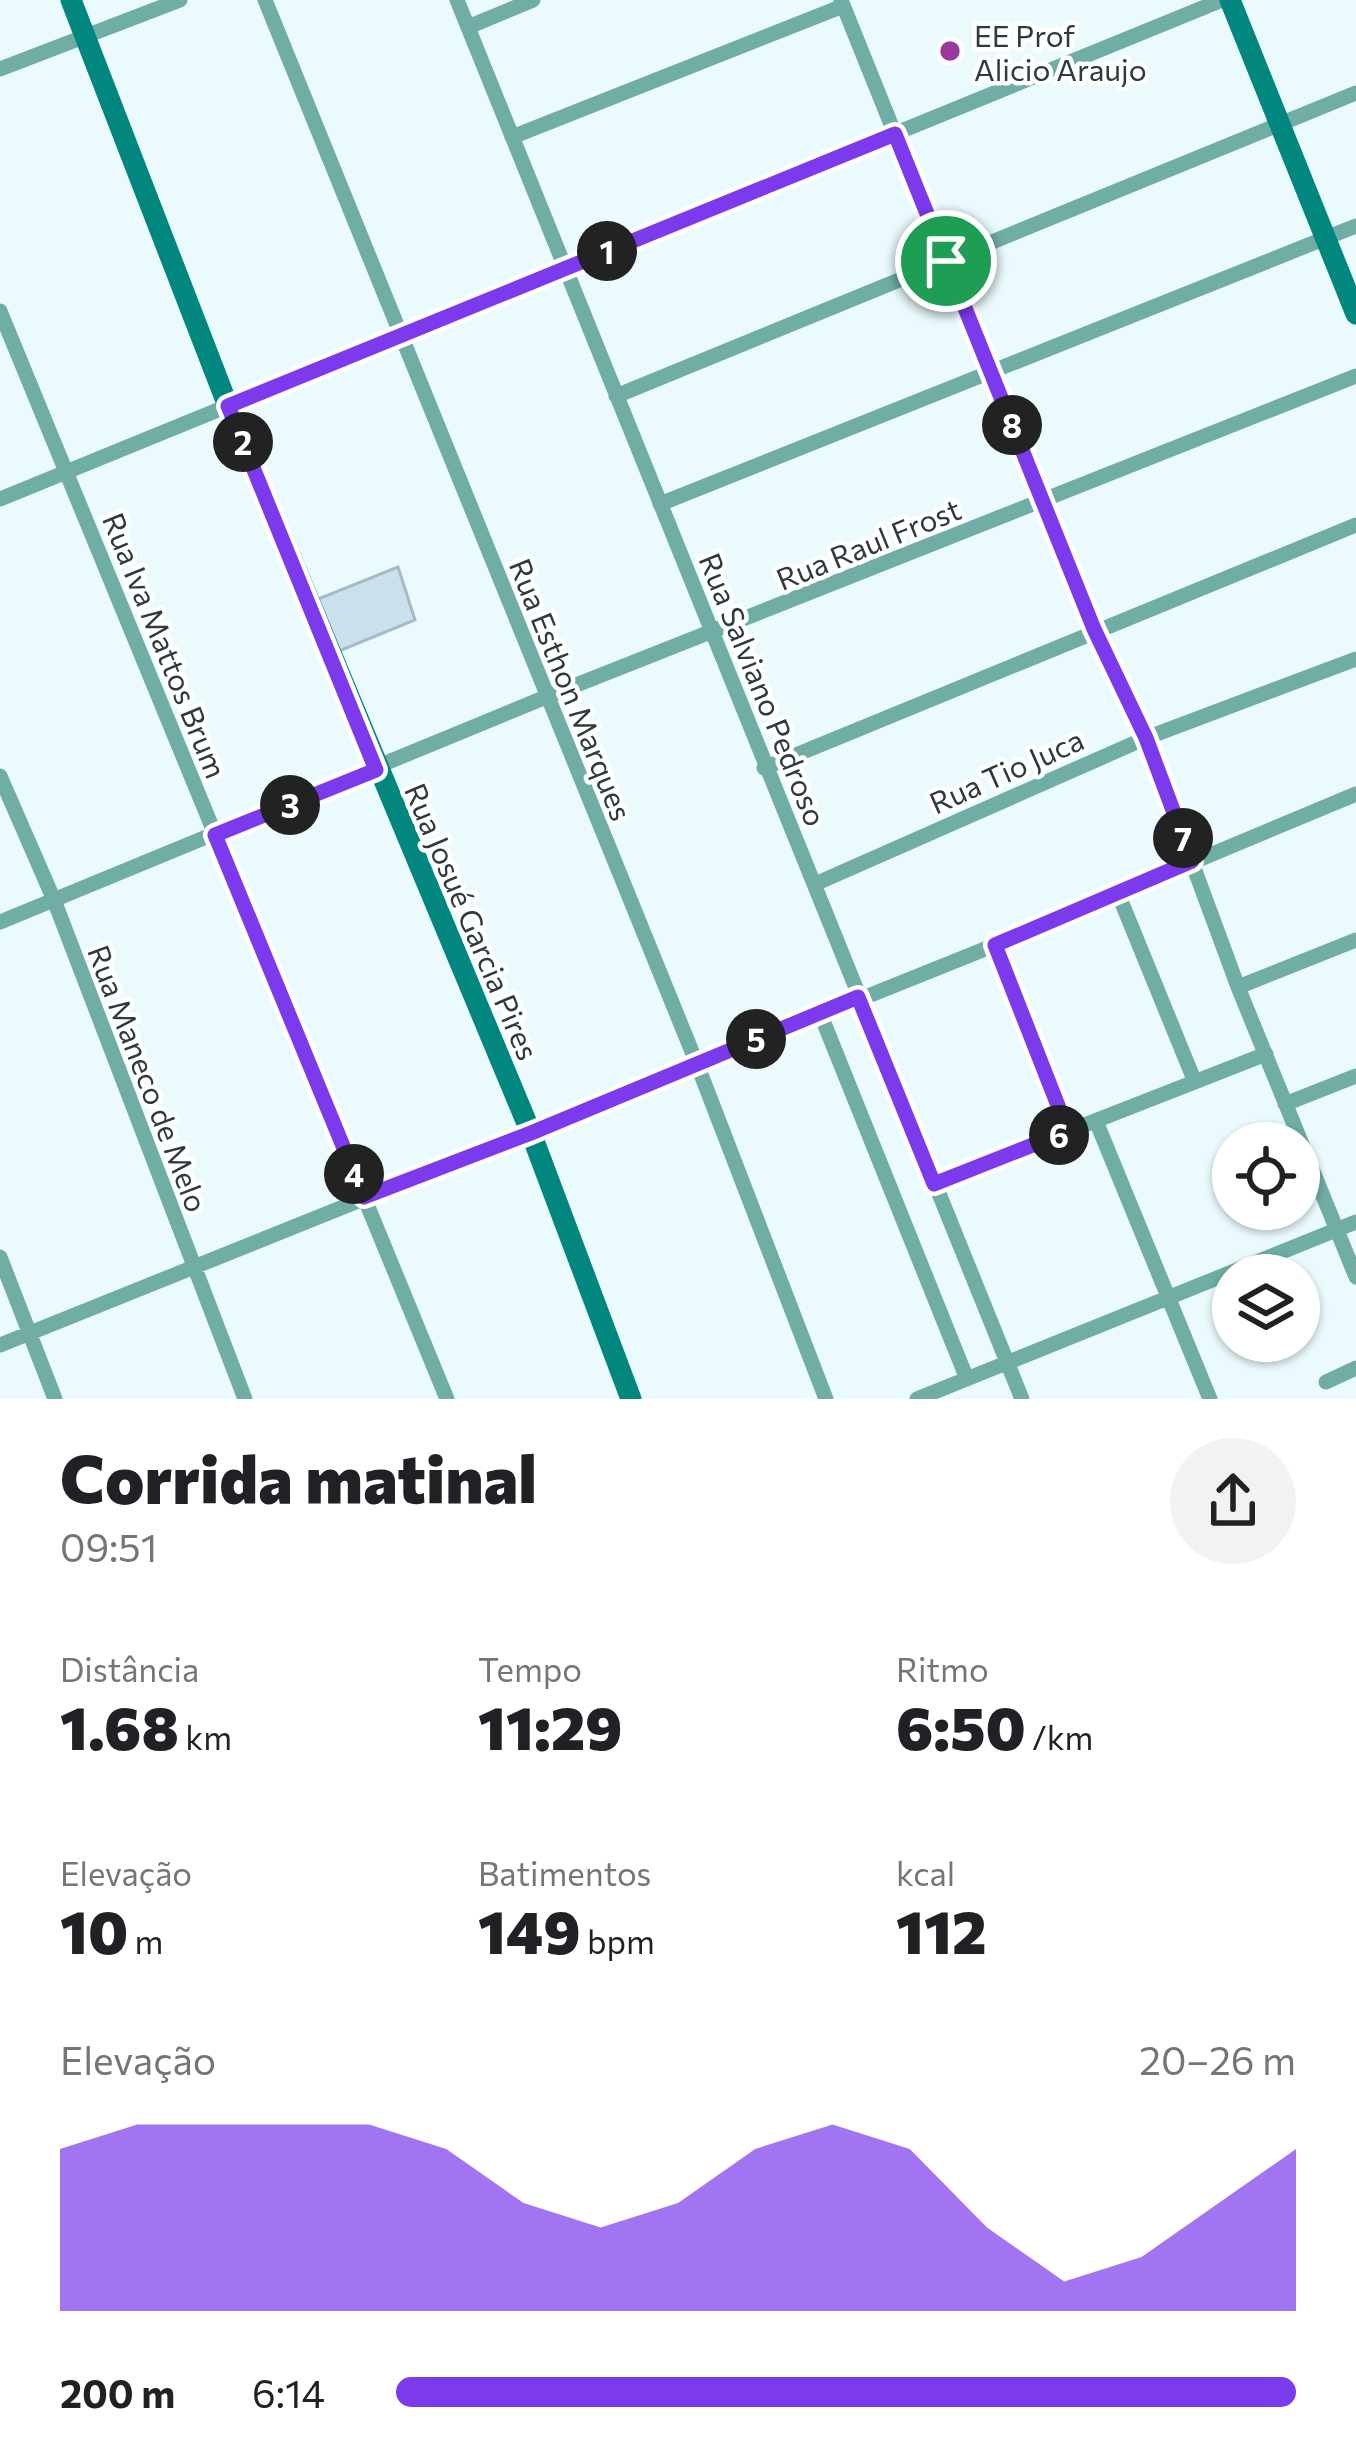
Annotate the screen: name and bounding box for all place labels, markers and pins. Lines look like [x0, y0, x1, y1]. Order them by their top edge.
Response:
place label: EE Prof Alicio Araujo [974, 16, 1147, 87]
marker: EE Prof Alicio Araujo [937, 38, 963, 64]
pin [895, 210, 997, 312]
pin: 1 [577, 221, 637, 281]
pin: 8 [982, 395, 1042, 455]
pin: 2 [213, 412, 273, 472]
pin: 3 [260, 775, 320, 835]
pin: 7 [1153, 808, 1213, 868]
pin: 5 [726, 1009, 786, 1069]
pin: 6 [1029, 1105, 1089, 1165]
pin: 4 [324, 1144, 384, 1204]

